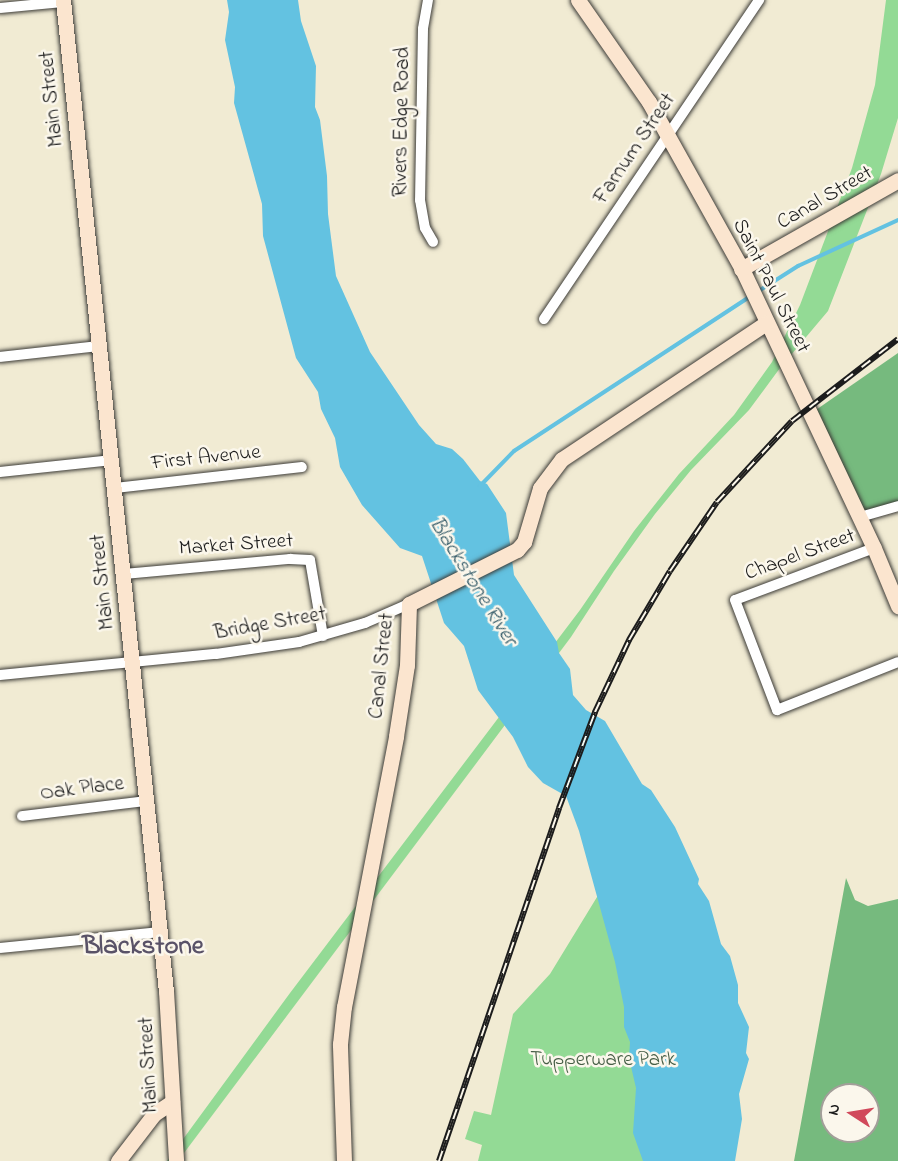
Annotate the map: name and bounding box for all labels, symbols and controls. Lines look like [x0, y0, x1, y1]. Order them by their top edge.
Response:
street label: Rivers Edge Road [388, 47, 416, 197]
street label: Main Street [34, 50, 70, 148]
street label: Farnum Street [589, 89, 681, 209]
street label: Canal Street [773, 161, 877, 235]
street label: Saint Paul Street [726, 215, 816, 357]
street label: First Avenue [150, 440, 262, 476]
water label: Blackstone River [422, 513, 522, 651]
street label: Chapel Street [741, 523, 859, 587]
street label: Market Street [178, 528, 294, 562]
street label: Main Street [85, 533, 121, 631]
street label: Bridge Street [212, 602, 328, 646]
street label: Canal Street [364, 612, 400, 720]
street label: Oak Place [39, 771, 125, 807]
district label: Blackstone [82, 931, 204, 963]
street label: Main Street [134, 1016, 164, 1114]
park label: Tupperware Park [530, 1047, 676, 1073]
north arrow [820, 1083, 880, 1143]
text: N [821, 1102, 847, 1117]

